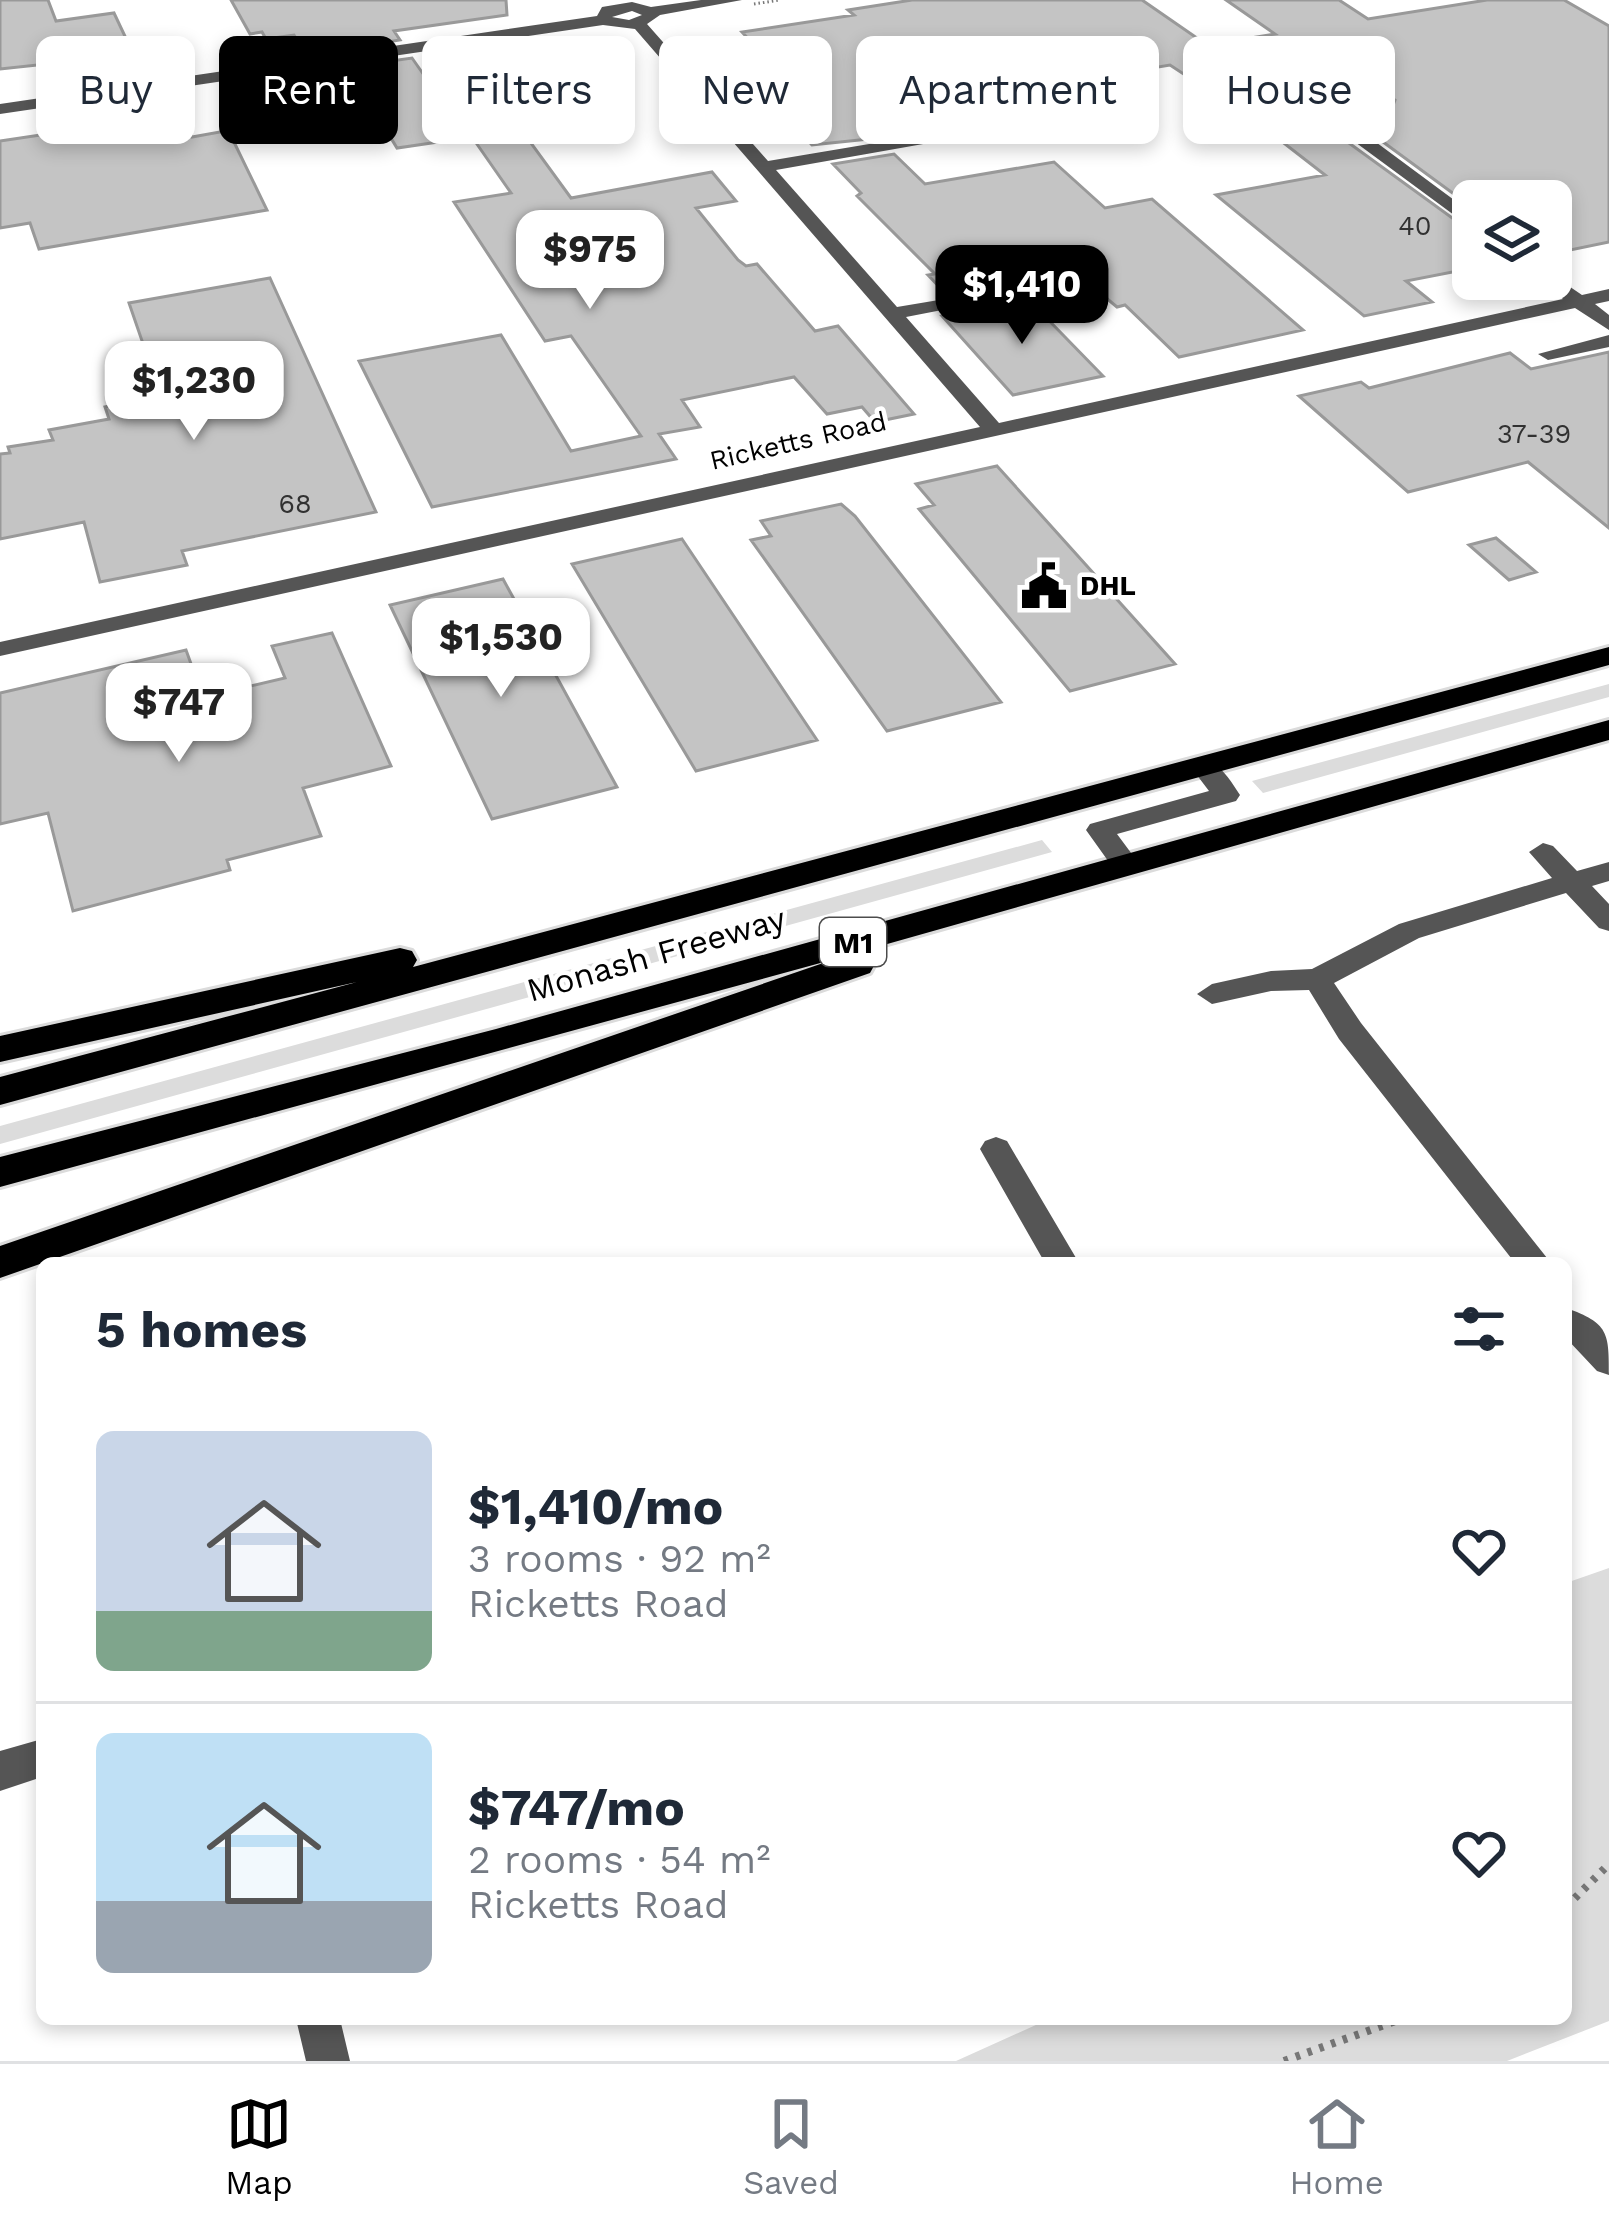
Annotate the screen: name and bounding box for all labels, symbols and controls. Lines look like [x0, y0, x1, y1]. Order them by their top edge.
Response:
chip: Buy [36, 36, 195, 144]
chip: Rent [219, 36, 398, 144]
chip: Filters [422, 36, 635, 144]
chip: New [659, 36, 832, 144]
chip: Apartment [856, 36, 1159, 144]
chip: House [1183, 36, 1395, 144]
map controls [1452, 180, 1572, 300]
button: layers [1452, 180, 1572, 300]
pin: $975 [519, 210, 661, 312]
house number: 40 [1398, 210, 1432, 242]
text: $975 [543, 226, 637, 271]
pin: $1,410 [924, 245, 1120, 347]
text: $1,410 [962, 261, 1082, 306]
pin: $1,230 [96, 341, 292, 443]
text: $1,230 [132, 357, 256, 402]
street label: Ricketts Road [707, 405, 889, 477]
house number: 37-39 [1497, 418, 1571, 450]
house number: 68 [278, 488, 312, 520]
public building icon: DHL [1019, 561, 1069, 611]
place label: DHL [1080, 570, 1136, 602]
pin: $1,530 [403, 598, 599, 700]
text: $1,530 [439, 614, 563, 659]
pin: $747 [108, 663, 250, 765]
text: $747 [133, 679, 225, 724]
street label: Monash Freeway [522, 898, 790, 1010]
road number: M1 [820, 918, 886, 966]
icon: filters [1446, 1296, 1512, 1362]
text: 5 homes [96, 1300, 307, 1359]
text: $1,410/mo [468, 1477, 723, 1536]
icon: home [192, 1479, 336, 1623]
icon: heart [1446, 1518, 1512, 1584]
text: 3 rooms · 92 m² [468, 1536, 771, 1581]
text: Ricketts Road [468, 1581, 729, 1626]
text: $747/mo [468, 1778, 685, 1837]
icon: home [192, 1781, 336, 1925]
icon: heart [1446, 1820, 1512, 1886]
text: 2 rooms · 54 m² [468, 1837, 770, 1882]
text: Ricketts Road [468, 1882, 729, 1927]
tab: Map [225, 2091, 293, 2202]
tab: Saved [743, 2091, 839, 2202]
tab: Home [1289, 2091, 1384, 2202]

